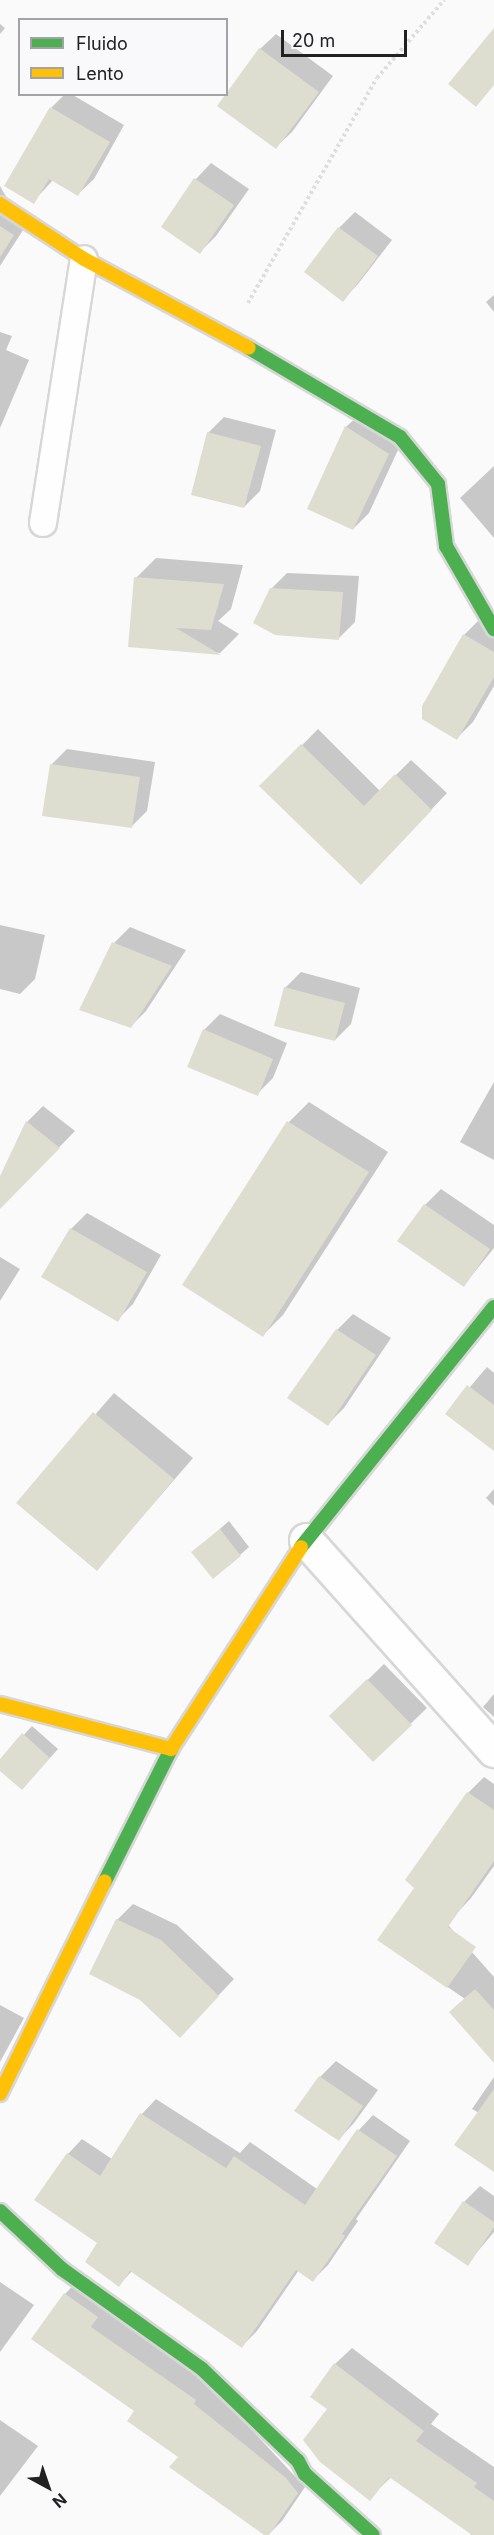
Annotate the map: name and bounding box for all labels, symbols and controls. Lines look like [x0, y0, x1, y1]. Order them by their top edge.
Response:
legend [18, 18, 228, 96]
scale bar [284, 18, 410, 56]
text: 20 m [292, 30, 335, 51]
text: Fluido [76, 33, 128, 54]
text: Lento [76, 63, 124, 84]
north arrow [18, 2457, 78, 2517]
text: N [48, 2489, 71, 2512]

